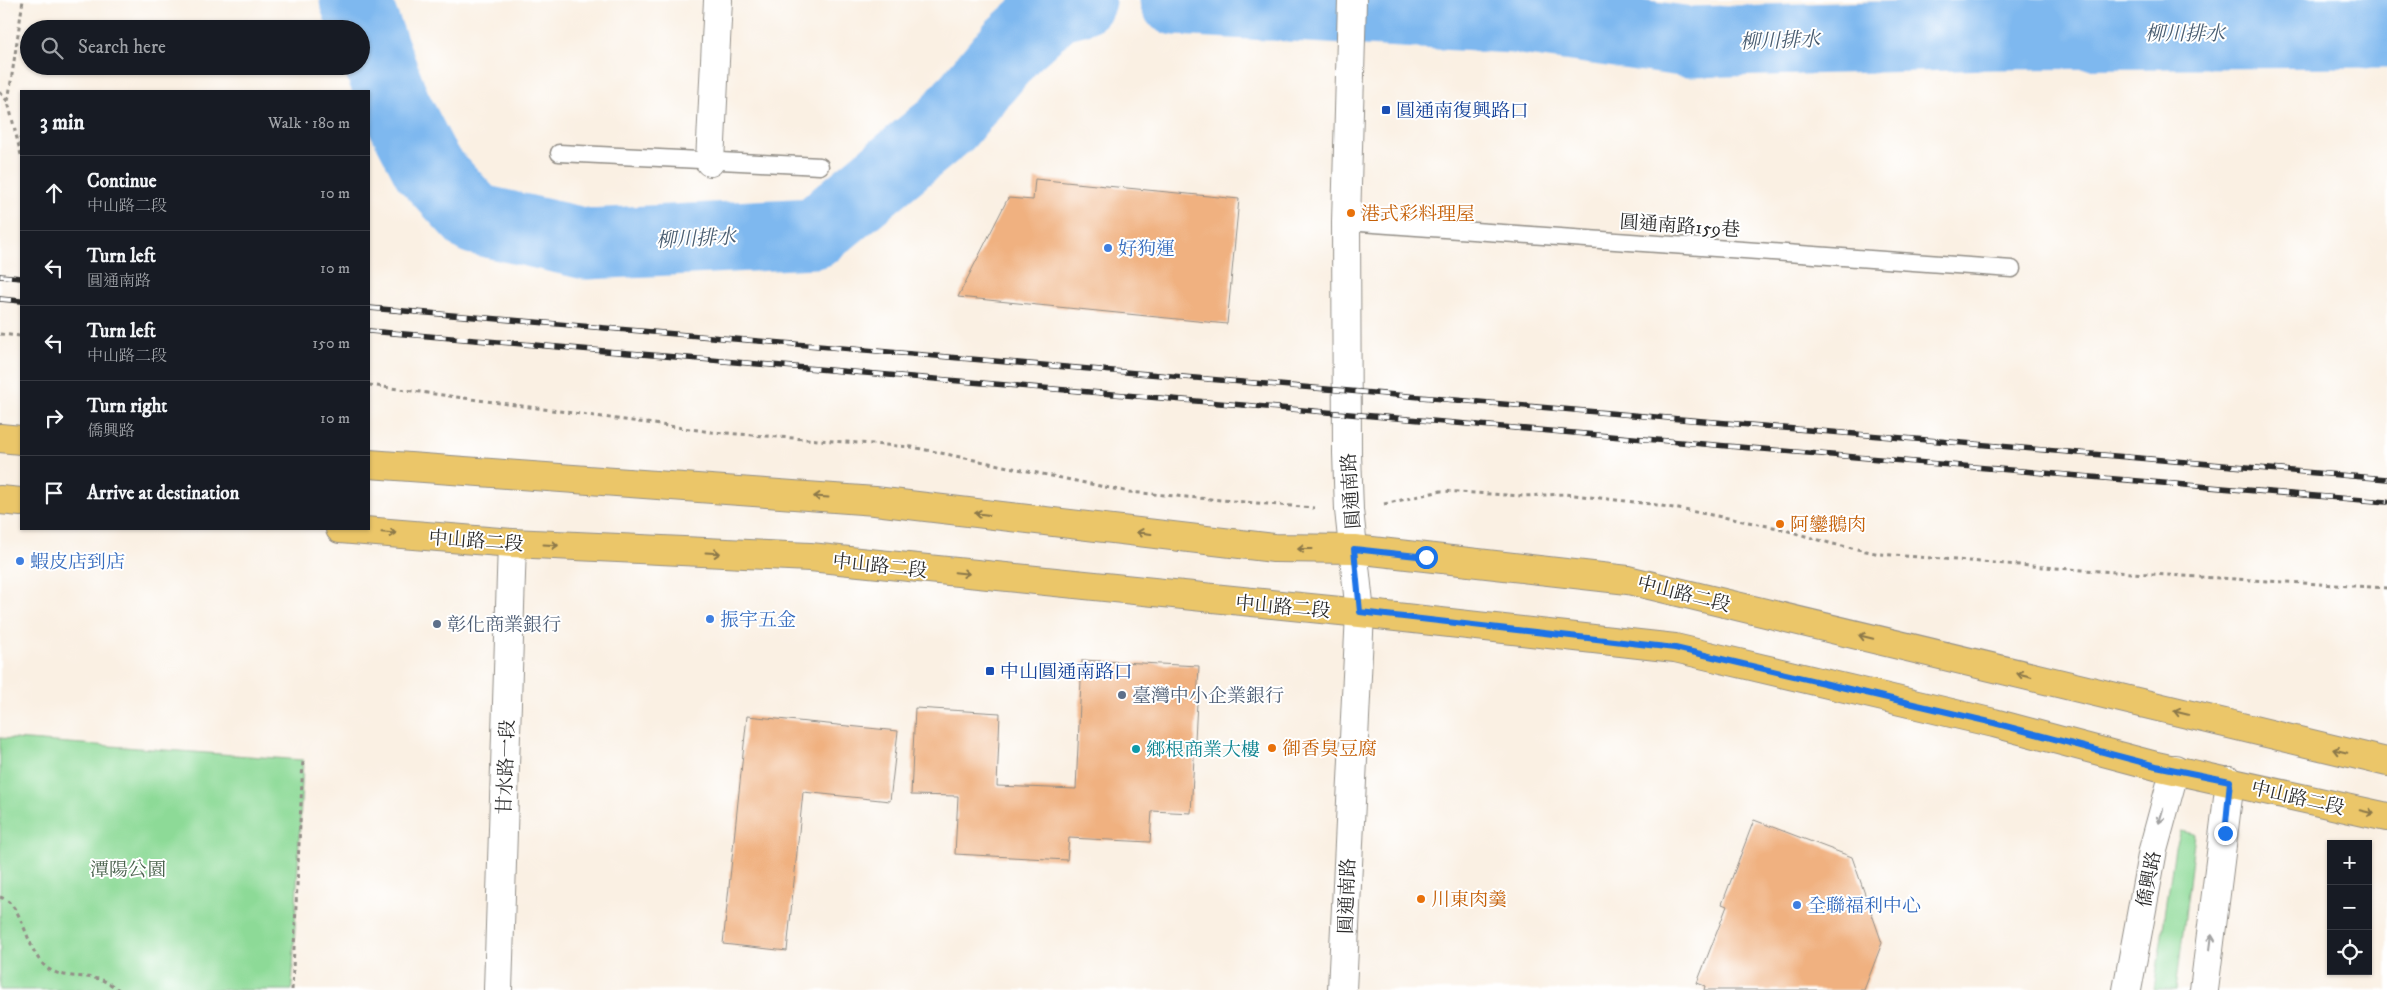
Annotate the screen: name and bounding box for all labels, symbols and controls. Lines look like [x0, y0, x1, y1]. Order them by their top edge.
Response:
search box [20, 20, 370, 75]
water label: 柳川排水 [2145, 22, 2227, 47]
water label: 柳川排水 [1740, 28, 1822, 55]
icon: search [38, 34, 66, 62]
text: Search here [78, 36, 166, 59]
place label: 圓通南復興路口 [1396, 100, 1529, 123]
marker: 圓通南復興路口 [1380, 104, 1392, 116]
text: 3 min [40, 110, 85, 136]
text: Walk · 180 m [268, 113, 350, 133]
text: Continue [87, 170, 157, 193]
icon: ahead [40, 179, 68, 207]
text: 10 m [320, 183, 350, 203]
text: 中山路二段 [87, 196, 167, 216]
place label: 港式彩料理屋 [1361, 203, 1475, 226]
marker: 港式彩料理屋 [1345, 207, 1357, 219]
street label: 圓通南路159巷 [1619, 211, 1741, 242]
water label: 柳川排水 [655, 225, 739, 254]
place label: 好狗運 [1118, 238, 1175, 261]
marker: 好狗運 [1102, 242, 1114, 254]
text: Turn left [87, 245, 156, 268]
icon: left [40, 254, 68, 282]
text: 10 m [320, 258, 350, 278]
text: 圓通南路 [87, 271, 151, 291]
text: Turn left [87, 320, 156, 343]
icon: left [40, 329, 68, 357]
text: 150 m [312, 333, 350, 353]
text: 中山路二段 [87, 346, 167, 366]
text: Turn right [87, 395, 167, 418]
icon: right [40, 404, 68, 432]
text: 10 m [320, 408, 350, 428]
text: 僑興路 [87, 421, 135, 441]
street label: 圓通南路 [1337, 452, 1366, 530]
icon: arrive [40, 479, 68, 507]
text: Arrive at destination [87, 482, 239, 505]
one-way arrow [813, 492, 829, 502]
one-way arrow [975, 509, 991, 519]
place label: 阿鑾鵝肉 [1790, 514, 1866, 537]
marker: 阿鑾鵝肉 [1774, 518, 1786, 530]
street label: 中山路二段 [428, 527, 524, 556]
one-way arrow [381, 528, 397, 538]
one-way arrow [1136, 528, 1152, 538]
one-way arrow [543, 540, 559, 549]
one-way arrow [1298, 544, 1314, 554]
route start [1415, 546, 1438, 569]
one-way arrow [705, 548, 721, 557]
street label: 中山路二段 [831, 550, 928, 583]
place label: 蝦皮店到店 [30, 551, 125, 574]
marker: 蝦皮店到店 [14, 555, 26, 567]
one-way arrow [954, 568, 970, 578]
street label: 中山路二段 [1635, 572, 1733, 617]
street label: 中山路二段 [1235, 592, 1331, 623]
place label: 振宇五金 [720, 609, 796, 632]
marker: 振宇五金 [704, 613, 716, 625]
place label: 彰化商業銀行 [447, 614, 561, 637]
marker: 彰化商業銀行 [431, 618, 443, 630]
one-way arrow [1858, 632, 1874, 641]
place label: 中山圓通南路口 [1000, 661, 1133, 684]
marker: 中山圓通南路口 [984, 665, 996, 677]
one-way arrow [2016, 670, 2032, 679]
place label: 臺灣中小企業銀行 [1132, 685, 1284, 708]
marker: 臺灣中小企業銀行 [1116, 689, 1128, 701]
one-way arrow [2174, 708, 2190, 717]
street label: 甘水路一段 [493, 719, 520, 815]
place label: 御香臭豆腐 [1282, 738, 1377, 761]
place label: 鄉根商業大樓 [1146, 739, 1260, 762]
marker: 御香臭豆腐 [1266, 742, 1278, 754]
marker: 鄉根商業大樓 [1130, 743, 1142, 755]
one-way arrow [2332, 746, 2348, 755]
street label: 中山路二段 [2249, 777, 2347, 820]
one-way arrow [2156, 807, 2166, 823]
one-way arrow [2359, 808, 2375, 818]
route end [2214, 822, 2237, 845]
map controls [2327, 840, 2372, 975]
button: + [2327, 840, 2372, 885]
street label: 僑興路 [2133, 849, 2166, 909]
street label: 圓通南路 [1335, 858, 1360, 934]
park label: 潭陽公園 [90, 859, 166, 882]
button: − [2327, 885, 2372, 930]
place label: 川東肉羹 [1431, 889, 1507, 912]
marker: 川東肉羹 [1415, 893, 1427, 905]
place label: 全聯福利中心 [1807, 895, 1921, 918]
marker: 全聯福利中心 [1791, 899, 1803, 911]
button: locate [2327, 930, 2372, 975]
one-way arrow [2206, 934, 2216, 950]

